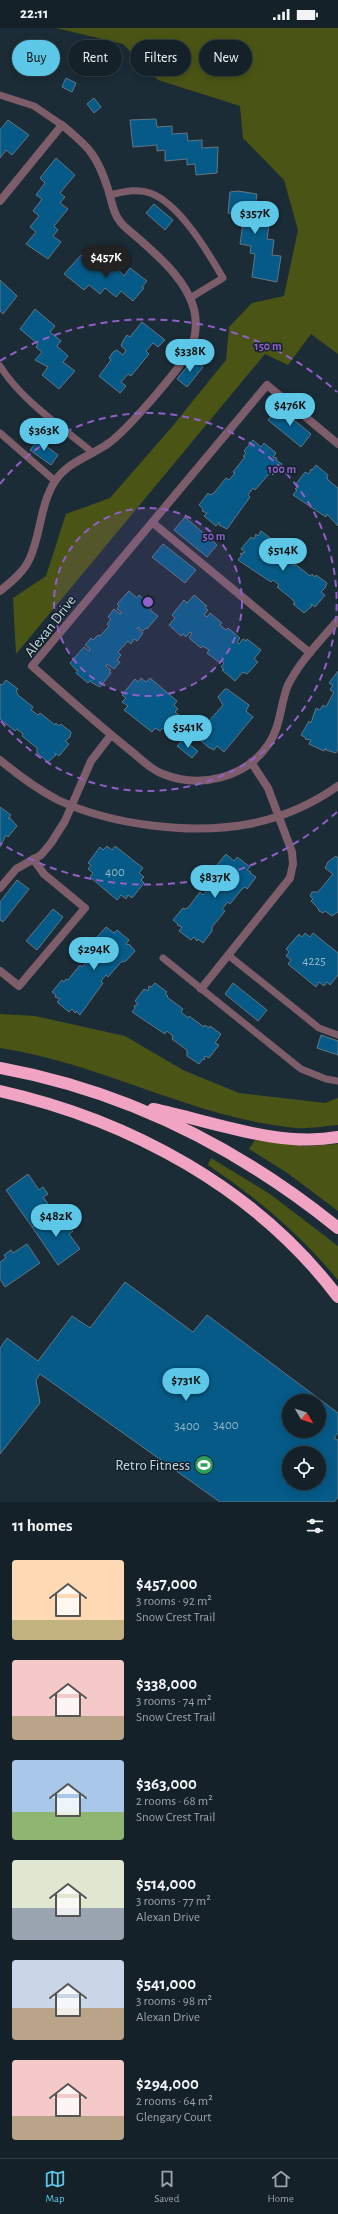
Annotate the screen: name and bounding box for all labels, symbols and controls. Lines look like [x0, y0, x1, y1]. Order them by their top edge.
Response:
text: 22:11 [20, 6, 48, 21]
chip: Buy [12, 40, 60, 76]
chip: Rent [68, 40, 122, 76]
chip: Filters [130, 40, 191, 76]
chip: New [199, 40, 252, 76]
pin: $357K [227, 201, 283, 235]
text: $357K [240, 207, 270, 220]
pin: $457K [78, 245, 134, 279]
text: $457K [90, 251, 122, 264]
pin: $338K [162, 339, 218, 373]
text: 150 m [254, 340, 282, 352]
text: $338K [174, 345, 206, 358]
pin: $476K [262, 393, 318, 427]
text: $476K [274, 399, 306, 412]
pin: $363K [16, 418, 72, 452]
text: $363K [29, 424, 59, 437]
text: 100 m [268, 463, 296, 475]
text: 50 m [203, 530, 226, 542]
pin: $514K [255, 538, 311, 572]
text: $514K [268, 544, 298, 557]
street label: Alexan Drive [22, 593, 79, 660]
centre of rings [141, 595, 155, 609]
pin: $541K [160, 715, 216, 749]
text: $541K [173, 721, 203, 734]
pin: $837K [187, 865, 243, 899]
house number: 400 [105, 866, 125, 879]
text: $837K [199, 871, 231, 884]
pin: $294K [66, 937, 122, 971]
text: $294K [78, 943, 110, 956]
house number: 4225 [302, 955, 326, 968]
pin: $482K [28, 1204, 84, 1238]
text: $482K [40, 1210, 72, 1223]
pin: $731K [158, 1368, 214, 1402]
text: $731K [171, 1374, 201, 1387]
north arrow [282, 1394, 326, 1438]
map controls [282, 1394, 326, 1490]
house number: 3400 [213, 1419, 239, 1432]
house number: 3400 [174, 1420, 200, 1433]
button: locate [282, 1446, 326, 1490]
sports icon: Retro Fitness [193, 1454, 215, 1476]
place label: Retro Fitness [115, 1458, 190, 1473]
icon: filters [304, 1515, 326, 1537]
text: 11 homes [12, 1517, 72, 1534]
text: $457,000 [136, 1575, 197, 1592]
icon: home [44, 1576, 92, 1624]
text: 3 rooms · 92 m² [136, 1595, 212, 1608]
text: Snow Crest Trail [136, 1611, 216, 1624]
text: $338,000 [136, 1675, 197, 1692]
icon: home [44, 1676, 92, 1724]
text: 3 rooms · 74 m² [136, 1695, 212, 1708]
text: Snow Crest Trail [136, 1711, 216, 1724]
text: $363,000 [136, 1775, 197, 1792]
icon: home [44, 1776, 92, 1824]
text: 2 rooms · 68 m² [136, 1795, 213, 1808]
text: Snow Crest Trail [136, 1811, 216, 1824]
text: $514,000 [136, 1875, 196, 1892]
icon: home [44, 1876, 92, 1924]
text: 3 rooms · 77 m² [136, 1895, 211, 1908]
text: Alexan Drive [136, 1911, 200, 1924]
text: $541,000 [136, 1975, 196, 1992]
icon: home [44, 1976, 92, 2024]
text: 3 rooms · 98 m² [136, 1995, 212, 2008]
text: Alexan Drive [136, 2011, 200, 2024]
text: $294,000 [136, 2075, 199, 2092]
icon: home [44, 2076, 92, 2124]
text: 2 rooms · 64 m² [136, 2095, 213, 2108]
text: Glengary Court [136, 2111, 211, 2124]
tab: Map [44, 2168, 66, 2205]
tab: Saved [154, 2168, 179, 2205]
tab: Home [267, 2168, 294, 2205]

